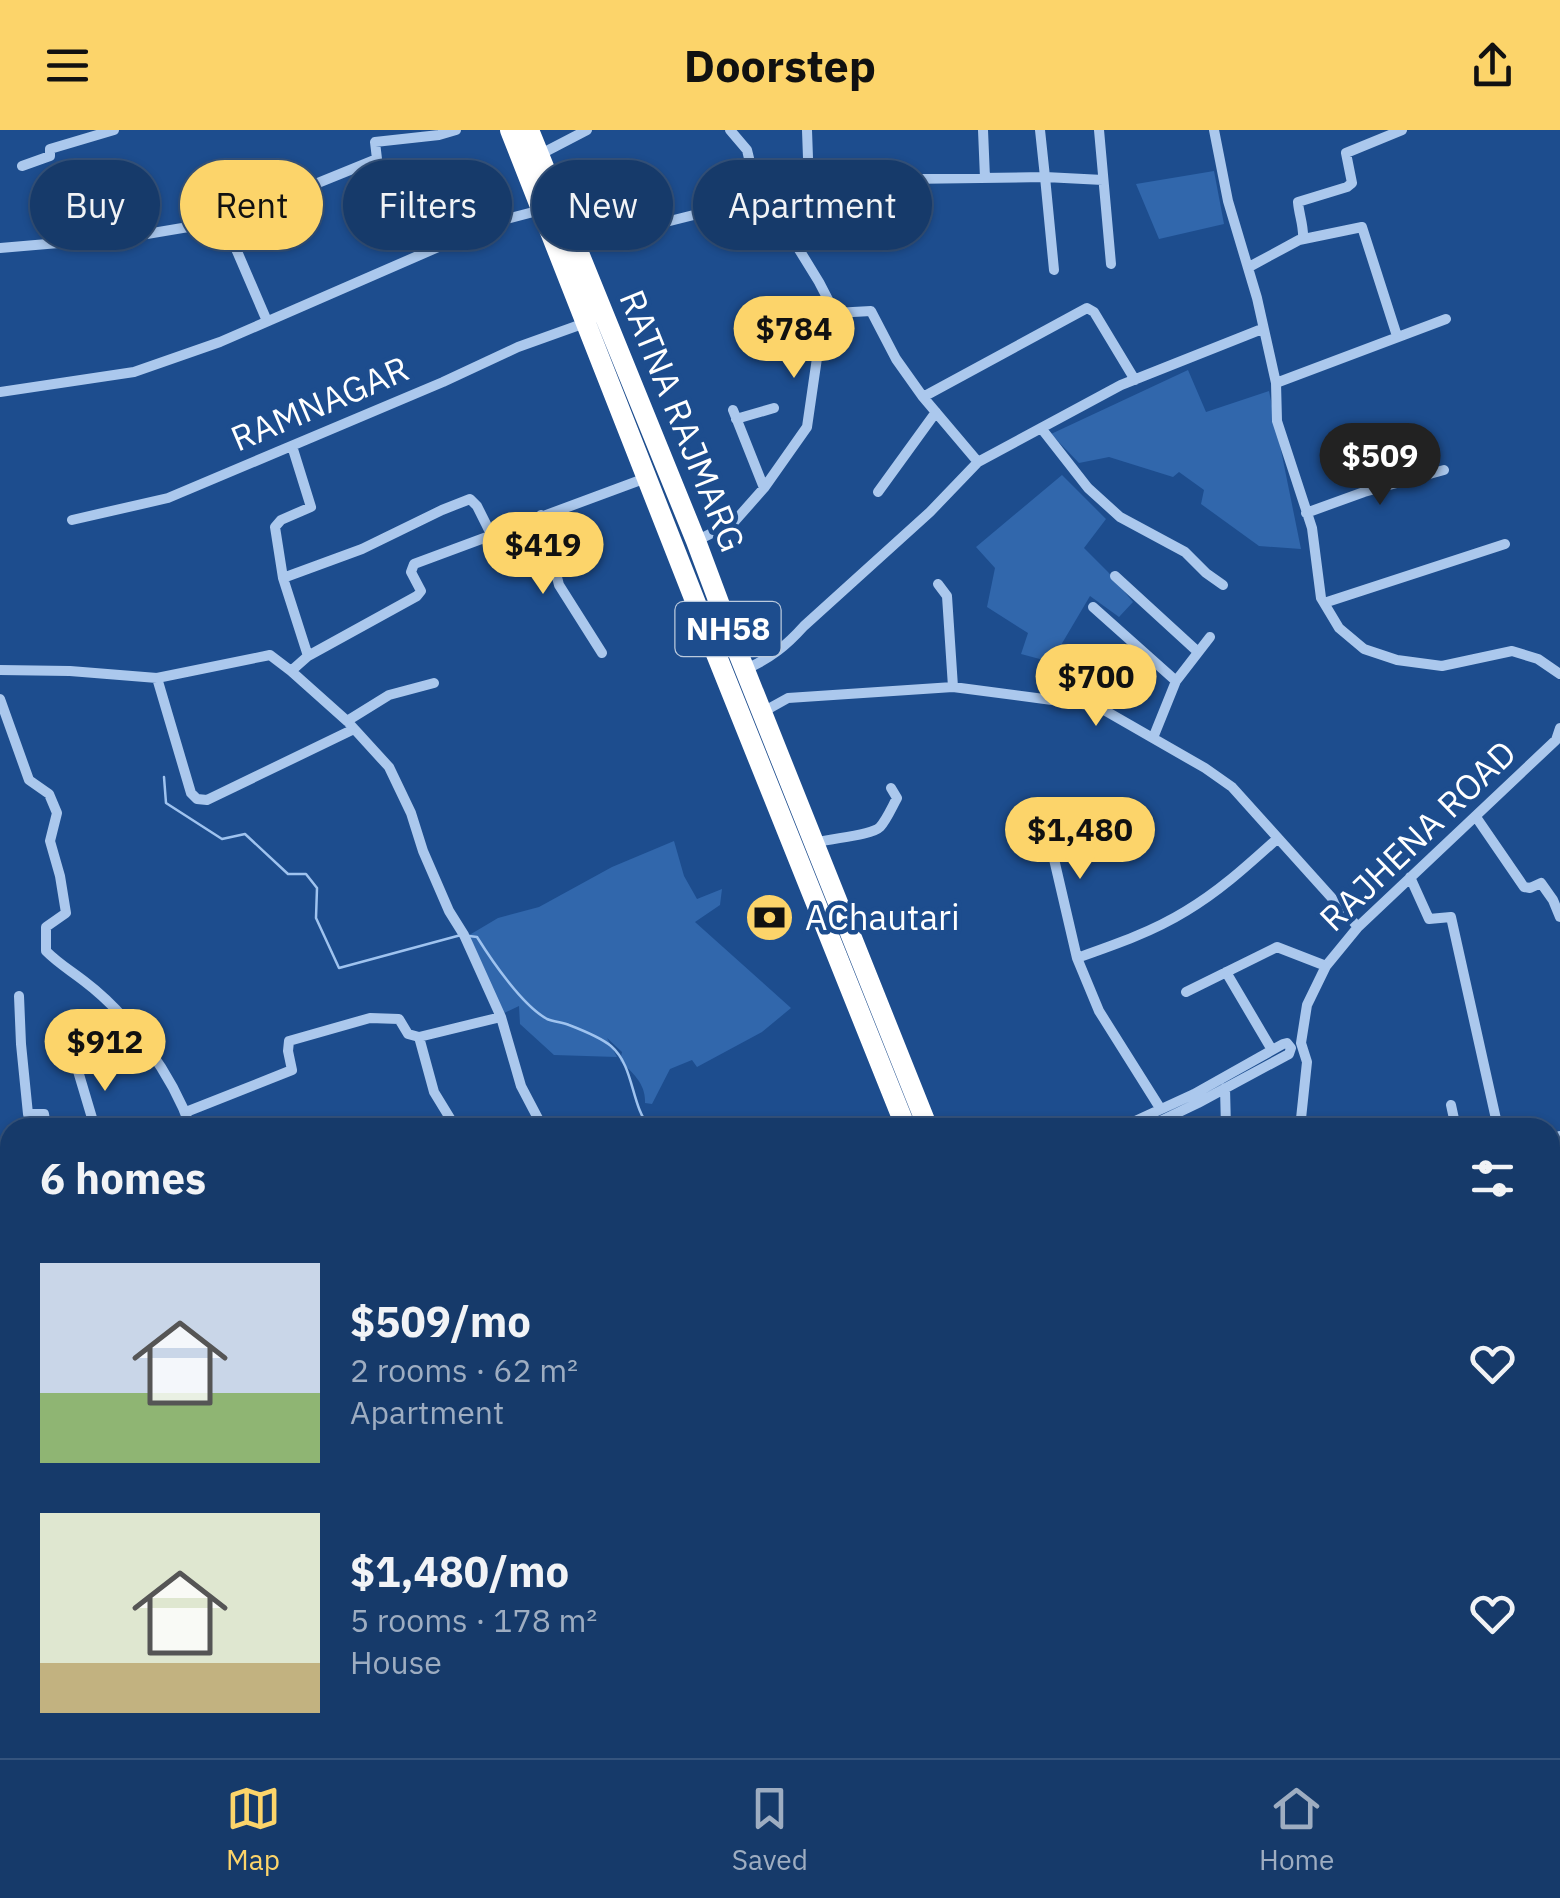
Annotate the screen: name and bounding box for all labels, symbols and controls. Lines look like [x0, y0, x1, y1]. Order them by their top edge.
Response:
text: Doorstep [684, 36, 876, 94]
icon: menu [40, 38, 95, 93]
icon: share [1465, 38, 1520, 93]
chip: Buy [30, 160, 160, 250]
chip: Rent [180, 160, 323, 250]
chip: Filters [343, 160, 512, 250]
chip: New [532, 160, 673, 250]
chip: Apartment [693, 160, 932, 250]
street label: RATNA RAJMARG [610, 283, 756, 558]
pin: $784 [735, 296, 853, 381]
text: $784 [756, 307, 832, 349]
street label: RAMNAGAR [224, 345, 416, 461]
pin: $509 [1321, 423, 1439, 508]
text: $509 [1342, 434, 1418, 476]
pin: $419 [484, 512, 602, 597]
text: $419 [505, 523, 581, 565]
road number: NH58 [676, 602, 780, 656]
pin: $700 [1037, 644, 1155, 729]
text: $700 [1058, 655, 1134, 697]
street label: RAJHENA ROAD [1309, 730, 1525, 941]
pin: $1,480 [999, 797, 1161, 882]
text: $1,480 [1027, 808, 1133, 850]
bank icon: AChautari [744, 892, 796, 944]
place label: AChautari [805, 894, 960, 940]
pin: $912 [46, 1009, 164, 1094]
text: $912 [67, 1020, 143, 1062]
text: 6 homes [40, 1151, 206, 1206]
icon: filters [1465, 1151, 1520, 1206]
text: $509/mo [350, 1294, 531, 1349]
icon: home [120, 1303, 240, 1423]
icon: heart [1465, 1336, 1520, 1391]
text: 2 rooms · 62 m² [350, 1349, 578, 1391]
text: Apartment [350, 1391, 504, 1433]
text: $1,480/mo [350, 1544, 569, 1599]
icon: home [120, 1553, 240, 1673]
icon: heart [1465, 1586, 1520, 1641]
text: 5 rooms · 178 m² [350, 1599, 597, 1641]
text: House [350, 1641, 442, 1683]
tab: Map [226, 1781, 281, 1878]
tab: Saved [732, 1781, 808, 1878]
tab: Home [1259, 1781, 1334, 1878]

